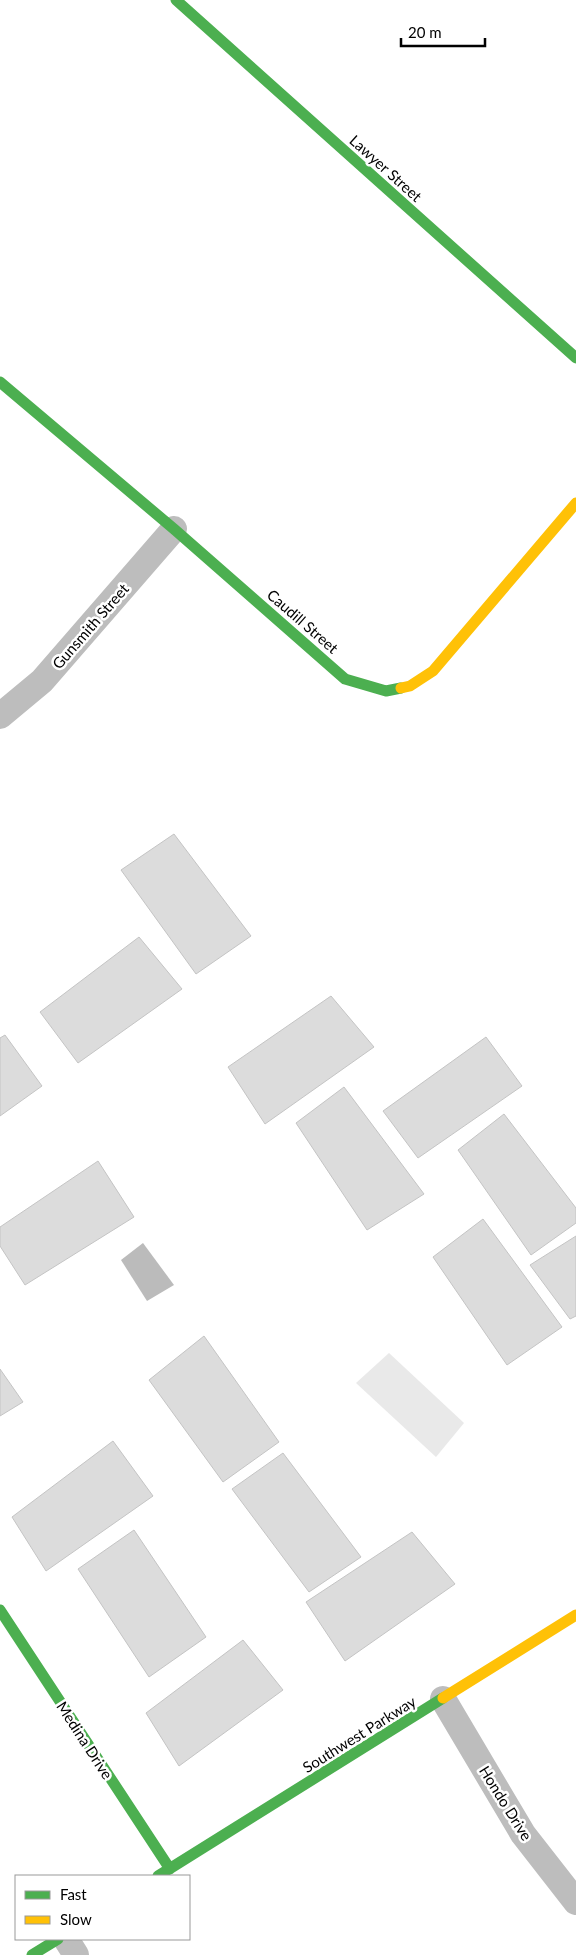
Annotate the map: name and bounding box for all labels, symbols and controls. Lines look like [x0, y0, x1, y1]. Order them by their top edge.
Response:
scale bar [401, 15, 485, 47]
text: 20 m [408, 23, 442, 41]
street label: Lawyer Street [346, 131, 426, 205]
street label: Gunsmith Street [48, 579, 132, 672]
street label: Caudill Street [264, 585, 343, 657]
street label: Southwest Parkway [299, 1692, 419, 1776]
street label: Medina Drive [53, 1698, 117, 1782]
street label: Hondo Drive [476, 1762, 536, 1844]
legend [15, 1875, 190, 1940]
text: Fast [60, 1885, 87, 1903]
text: Slow [60, 1910, 92, 1928]

